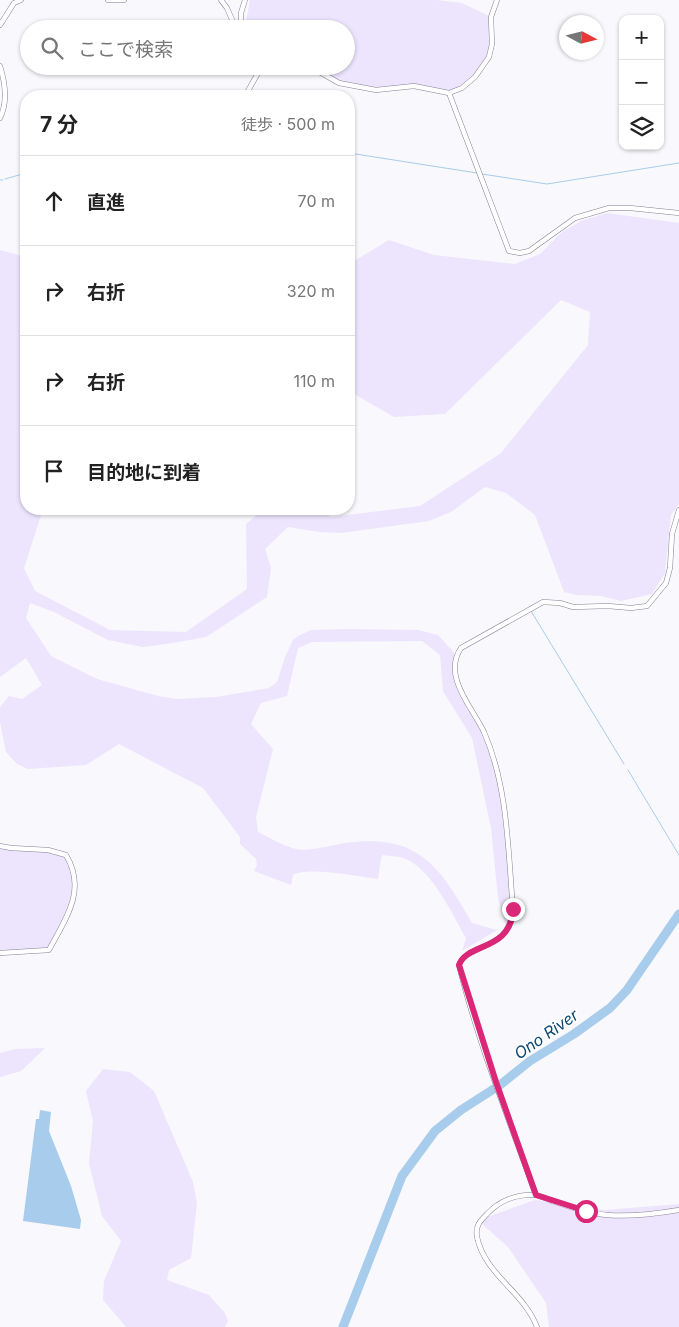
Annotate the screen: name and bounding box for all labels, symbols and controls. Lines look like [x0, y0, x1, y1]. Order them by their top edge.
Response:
north arrow [559, 15, 604, 60]
map controls [619, 15, 664, 150]
button: + [619, 15, 664, 60]
search box [20, 20, 355, 75]
icon: search [38, 34, 66, 62]
text: ここで検索 [78, 38, 173, 61]
button: − [619, 60, 664, 105]
button: layers [619, 105, 664, 150]
text: 7 分 [40, 112, 78, 137]
text: 徒歩 · 500 m [241, 114, 335, 134]
icon: ahead [40, 187, 68, 215]
text: 直進 [87, 191, 125, 214]
text: 70 m [298, 191, 335, 211]
icon: right [40, 277, 68, 305]
text: 右折 [87, 281, 125, 304]
text: 320 m [287, 281, 335, 301]
icon: right [40, 367, 68, 395]
text: 右折 [87, 371, 125, 394]
text: 110 m [293, 371, 335, 391]
icon: arrive [40, 457, 68, 485]
text: 目的地に到着 [87, 461, 201, 484]
route end [502, 898, 525, 921]
water label: Ono River [510, 1004, 583, 1063]
route start [575, 1200, 598, 1223]

